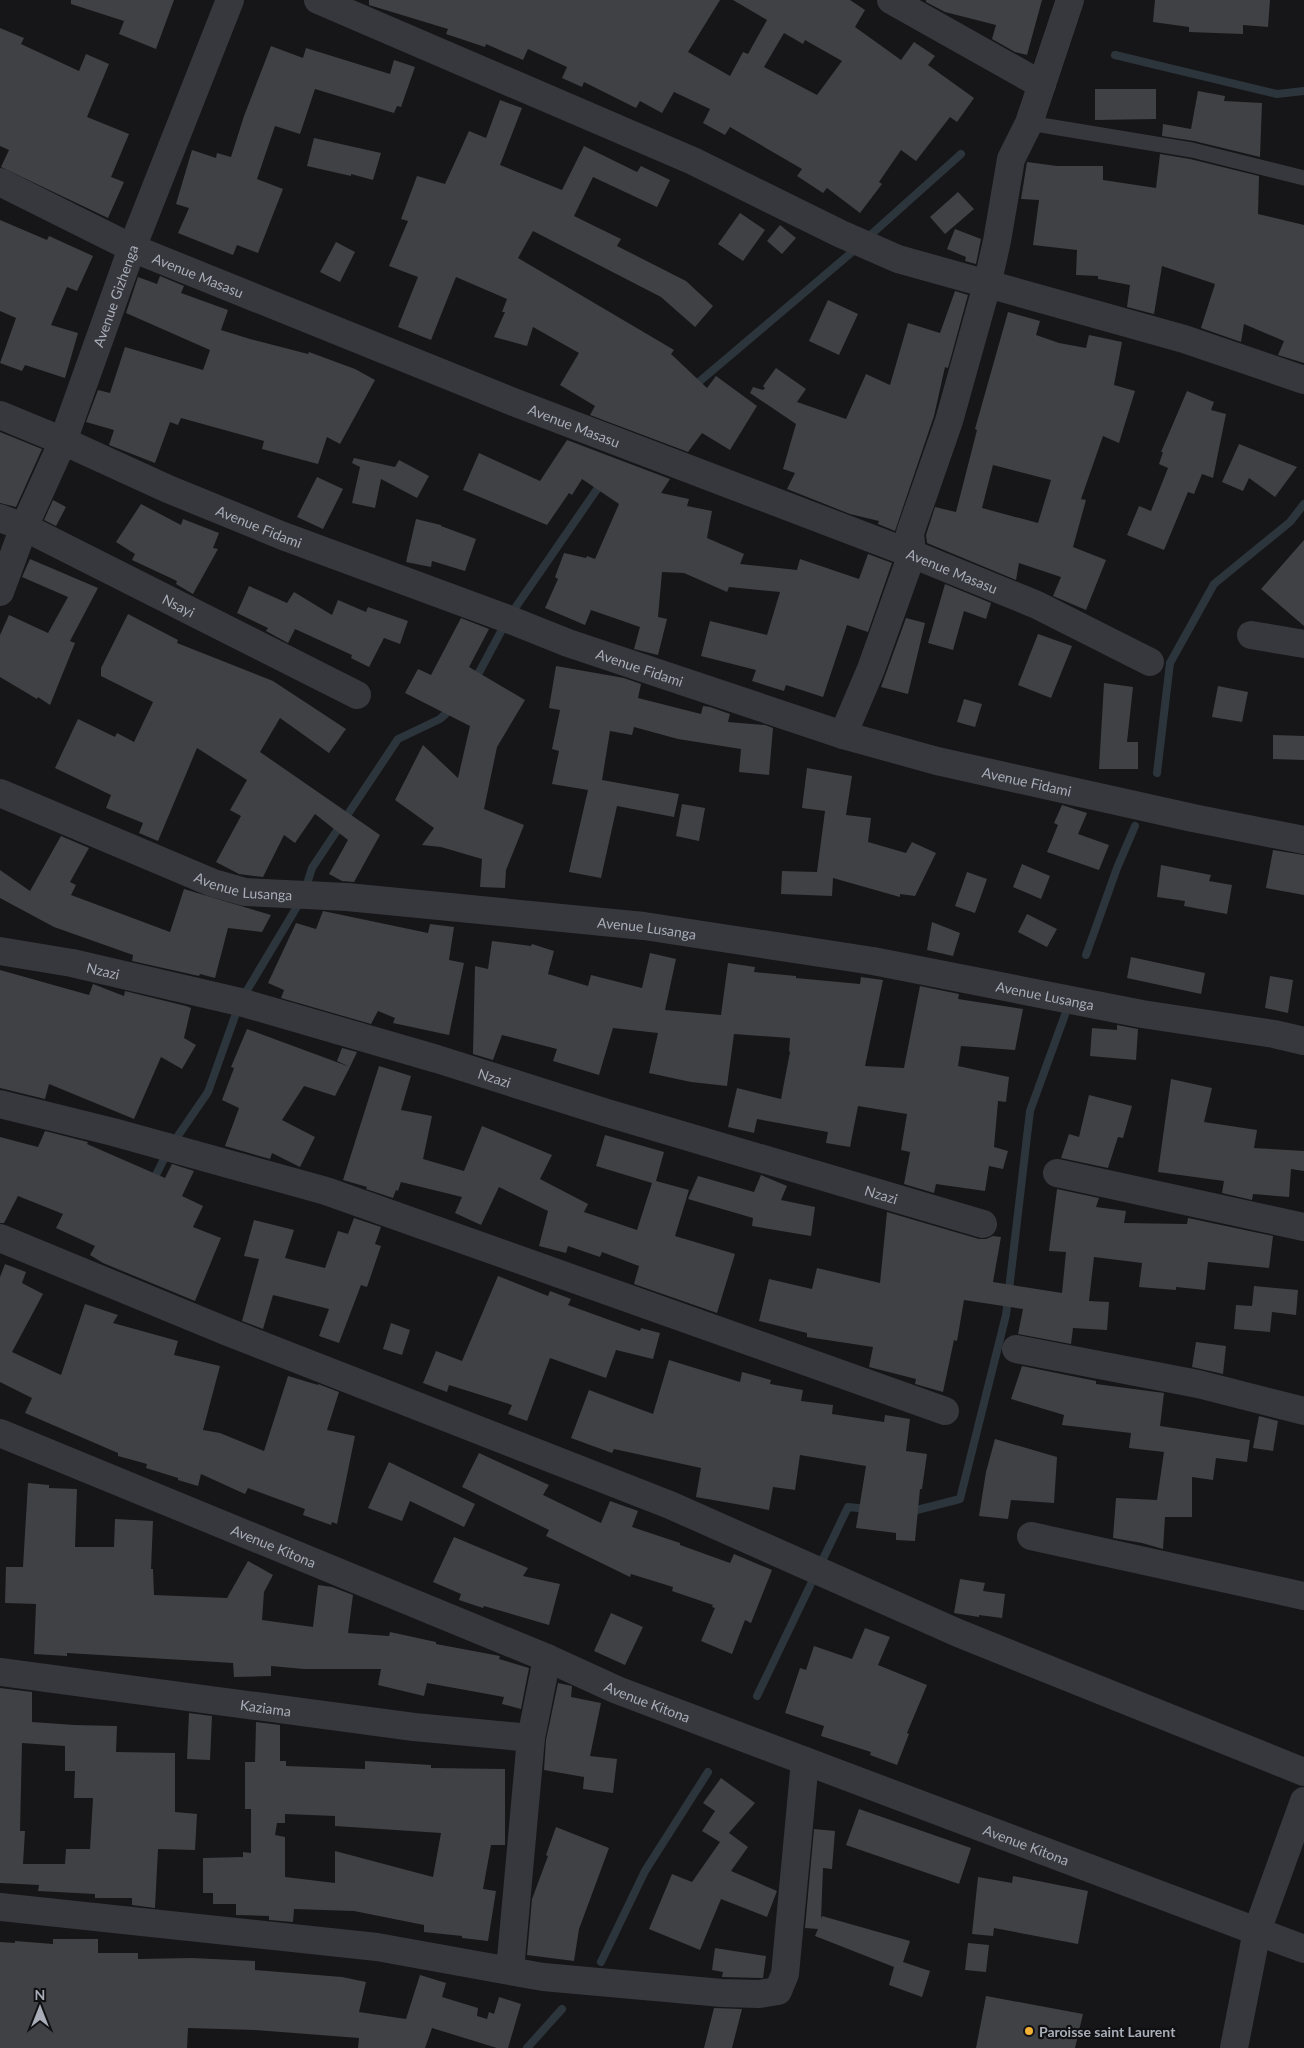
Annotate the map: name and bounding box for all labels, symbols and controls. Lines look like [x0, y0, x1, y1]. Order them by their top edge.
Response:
street label: Avenue Gizhenga [89, 242, 141, 349]
street label: Avenue Masasu [150, 249, 246, 301]
street label: Avenue Masasu [526, 400, 622, 450]
street label: Avenue Fidami [214, 501, 304, 551]
street label: Avenue Masasu [904, 544, 1000, 597]
street label: Nsayi [160, 590, 198, 620]
street label: Avenue Fidami [594, 645, 686, 690]
street label: Avenue Fidami [981, 763, 1073, 799]
street label: Avenue Lusanga [192, 868, 293, 903]
street label: Avenue Lusanga [597, 913, 698, 942]
street label: Nzazi [85, 958, 121, 982]
street label: Avenue Lusanga [994, 977, 1096, 1013]
street label: Nzazi [476, 1064, 513, 1090]
street label: Nzazi [863, 1181, 900, 1207]
street label: Avenue Kitona [229, 1521, 319, 1571]
street label: Avenue Kitona [602, 1677, 693, 1725]
street label: Kaziama [239, 1695, 292, 1719]
street label: Avenue Kitona [981, 1820, 1072, 1868]
north arrow [15, 1983, 65, 2033]
text: N [35, 1986, 45, 2003]
place label: Paroisse saint Laurent [1039, 2023, 1176, 2040]
marker: Paroisse saint Laurent [1023, 2025, 1035, 2037]

